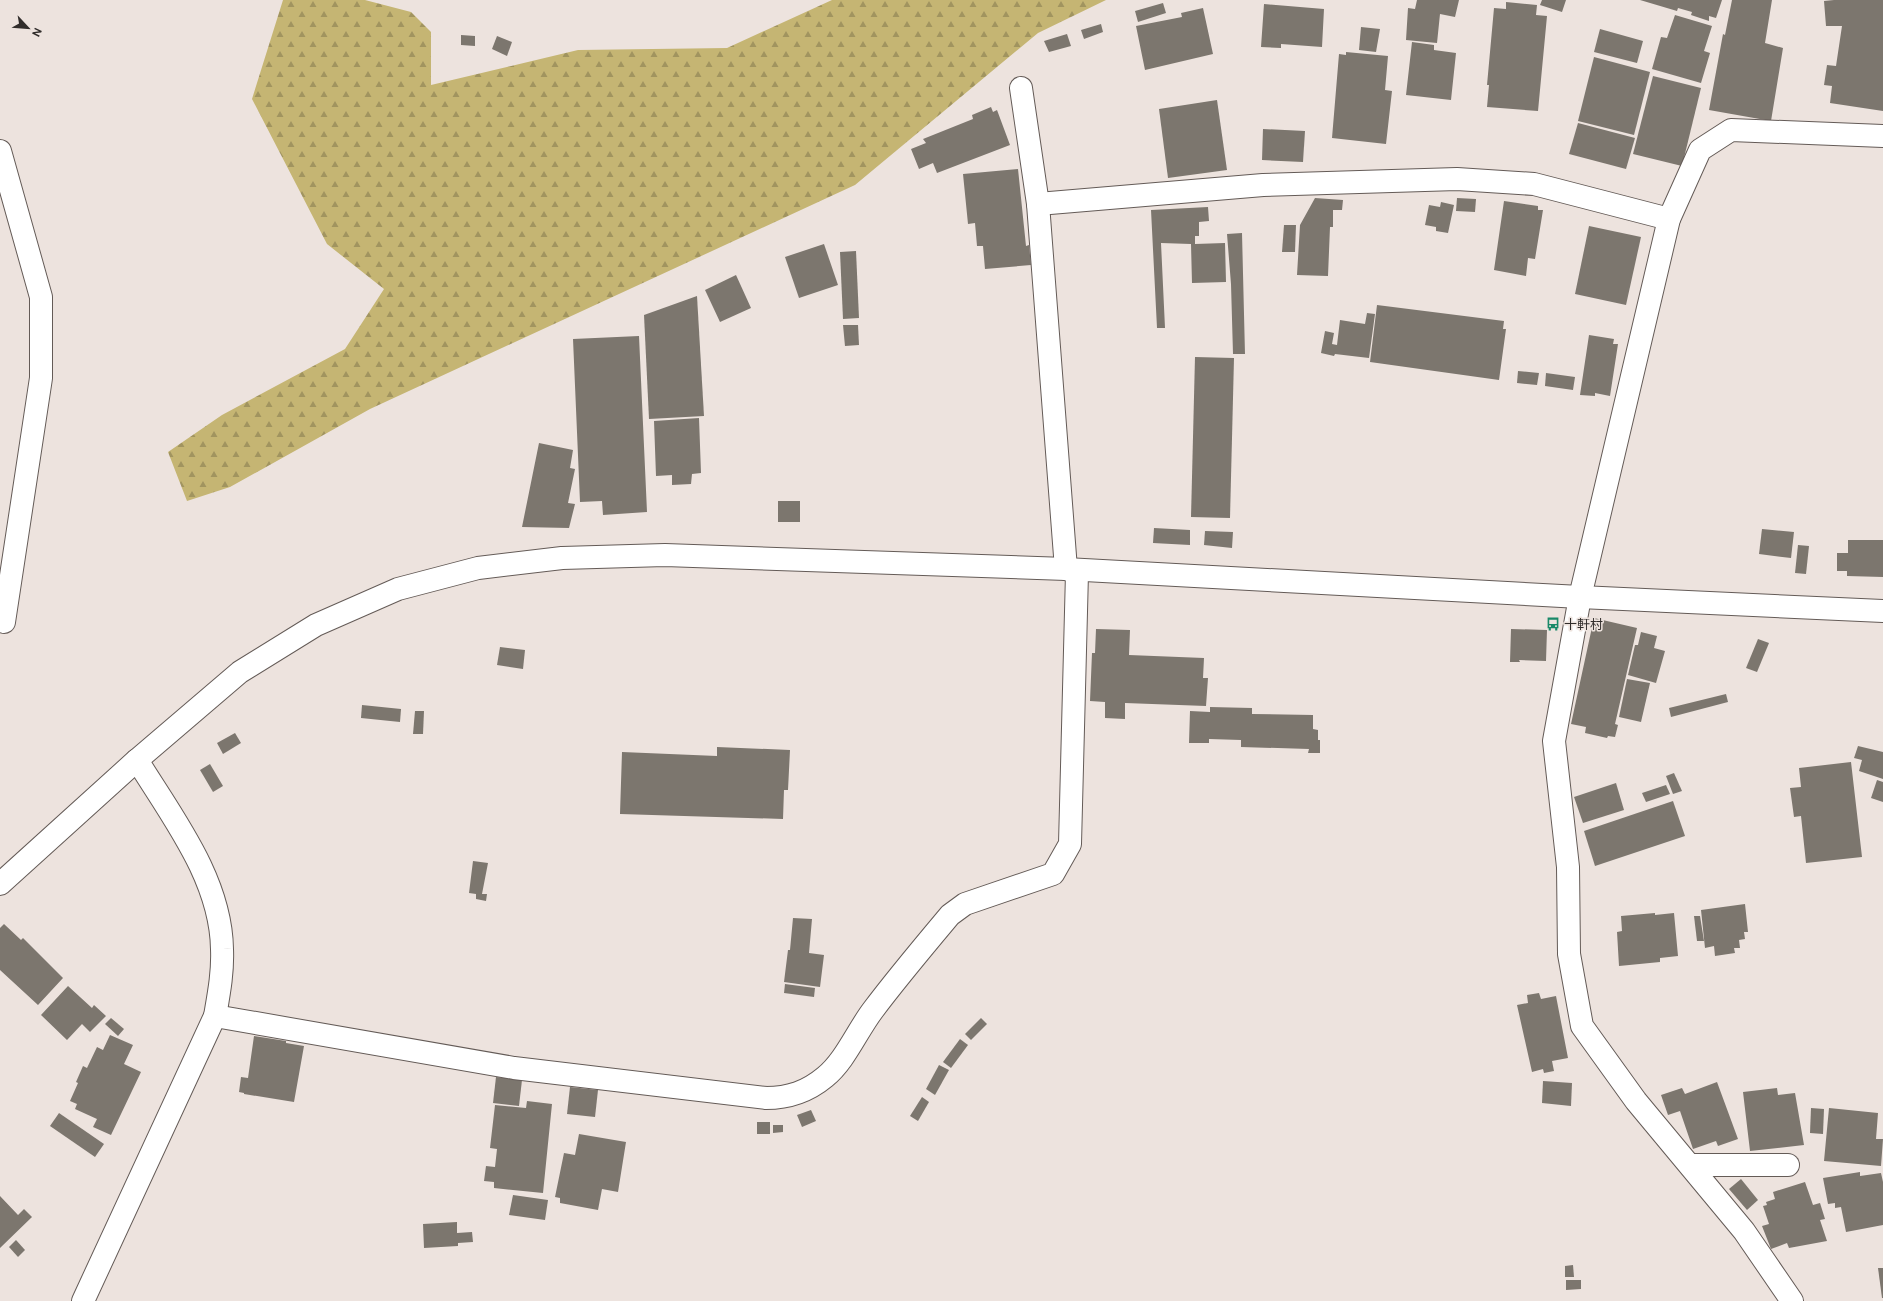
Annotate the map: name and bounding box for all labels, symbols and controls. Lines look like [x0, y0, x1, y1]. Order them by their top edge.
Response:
north arrow [8, 8, 48, 48]
text: N [29, 26, 45, 39]
bus stop icon: 十軒村 [1545, 616, 1561, 632]
place label: 十軒村 [1564, 616, 1603, 633]

